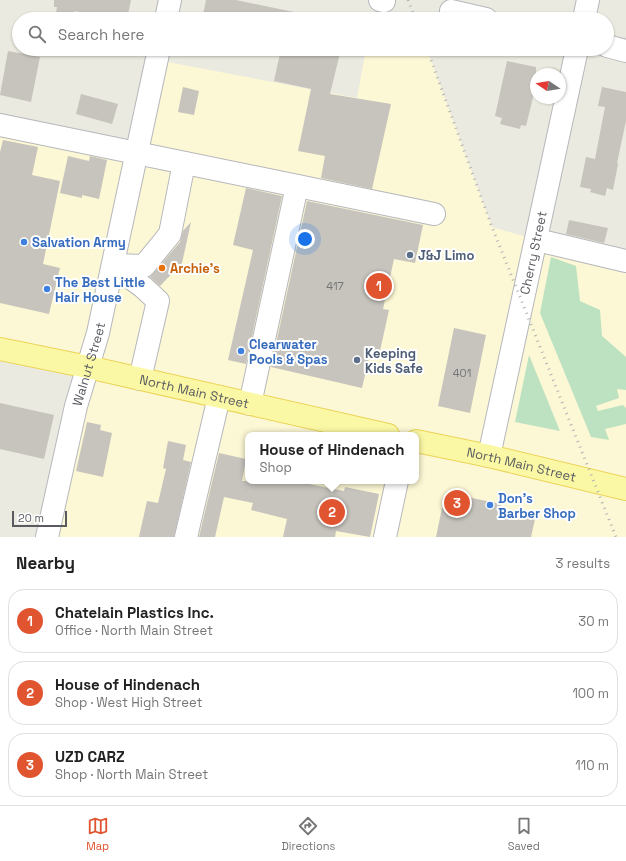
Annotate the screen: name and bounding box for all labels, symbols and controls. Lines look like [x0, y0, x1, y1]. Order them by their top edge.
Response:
search box [12, 12, 614, 56]
icon: search [26, 23, 48, 45]
text: Search here [58, 25, 144, 44]
north arrow [530, 68, 566, 104]
street label: Cherry Street [516, 209, 551, 296]
your location [295, 229, 315, 249]
place label: Salvation Army [32, 234, 126, 251]
marker: Salvation Army [19, 237, 29, 247]
place label: J&J Limo [418, 247, 474, 264]
marker: J&J Limo [405, 250, 415, 260]
place label: Archie's [170, 260, 220, 277]
marker: Archie's [157, 263, 167, 273]
pin: 1 [366, 271, 392, 301]
place label: The Best Little Hair House [55, 274, 145, 306]
house number: 417 [326, 279, 344, 293]
marker: The Best Little Hair House [42, 284, 52, 294]
street label: Walnut Street [68, 321, 109, 408]
place label: Clearwater Pools & Spas [249, 336, 328, 368]
place label: Keeping Kids Safe [365, 345, 423, 377]
marker: Clearwater Pools & Spas [236, 346, 246, 356]
marker: Keeping Kids Safe [352, 355, 362, 365]
house number: 401 [453, 366, 471, 380]
street label: North Main Street [138, 371, 251, 412]
popup [245, 432, 419, 484]
text: House of Hindenach [260, 440, 404, 459]
street label: North Main Street [465, 444, 578, 486]
text: Shop [260, 459, 292, 476]
pin: 3 [444, 488, 470, 518]
place label: Don's Barber Shop [498, 490, 576, 522]
pin: 2 [319, 497, 345, 527]
marker: Don's Barber Shop [485, 500, 495, 510]
scale bar [12, 509, 67, 528]
text: 20 m [18, 511, 44, 525]
text: Nearby [16, 552, 75, 574]
text: 3 results [556, 555, 610, 572]
text: Chatelain Plastics Inc. [55, 603, 214, 622]
text: 1 [27, 613, 33, 630]
text: 30 m [578, 613, 609, 630]
text: Office · North Main Street [55, 622, 213, 639]
text: House of Hindenach [55, 675, 200, 694]
text: 2 [26, 685, 34, 702]
text: 100 m [572, 685, 609, 702]
text: Shop · West High Street [55, 694, 202, 711]
text: UZD CARZ [55, 747, 125, 766]
text: 3 [26, 757, 34, 774]
text: 110 m [575, 757, 609, 774]
text: Shop · North Main Street [55, 766, 208, 783]
tab: Map [86, 815, 109, 853]
tab: Directions [281, 815, 335, 853]
tab: Saved [508, 815, 540, 853]

